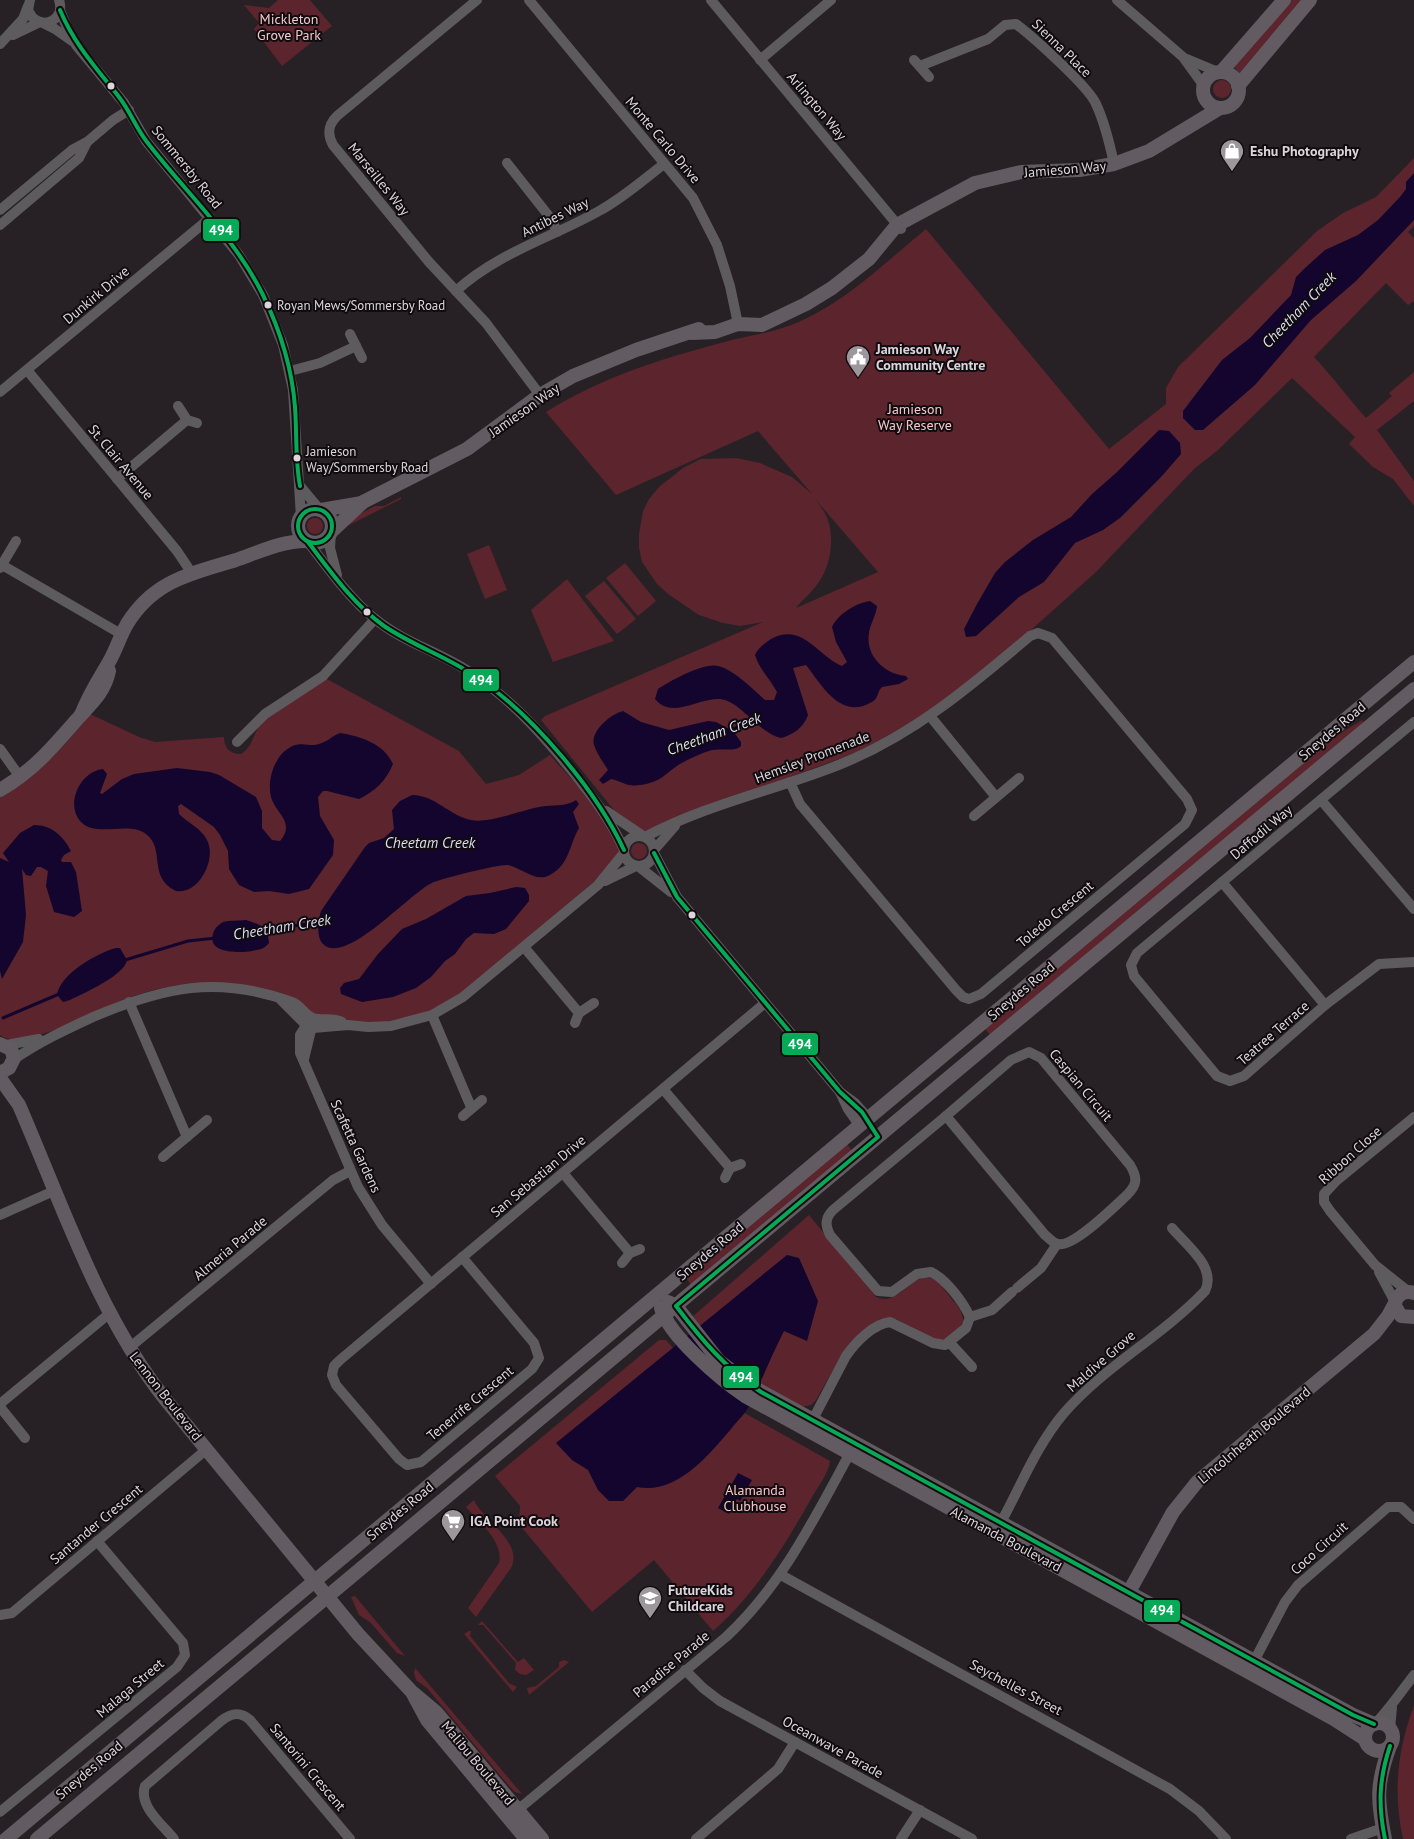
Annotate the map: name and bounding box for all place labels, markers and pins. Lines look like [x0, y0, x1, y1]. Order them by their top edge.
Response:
unlabelled marker [106, 81, 116, 91]
shop icon: Eshu Photography [1219, 138, 1245, 172]
place label: Eshu Photography [1250, 142, 1359, 160]
place label: Royan Mews/Sommersby Road [277, 297, 445, 314]
marker: Royan Mews/Sommersby Road [263, 300, 273, 310]
place label: Jamieson Way Community Centre [875, 340, 985, 374]
public building icon: Jamieson Way Community Centre [845, 344, 871, 378]
place label: Jamieson Way/Sommersby Road [305, 443, 428, 476]
marker: Jamieson Way/Sommersby Road [292, 453, 302, 463]
unlabelled marker [362, 607, 372, 617]
unlabelled marker [687, 910, 697, 920]
supermarket icon: IGA Point Cook [440, 1508, 466, 1542]
place label: IGA Point Cook [470, 1512, 558, 1530]
place label: FutureKids Childcare [668, 1581, 733, 1615]
school or university icon: FutureKids Childcare [637, 1585, 663, 1619]

